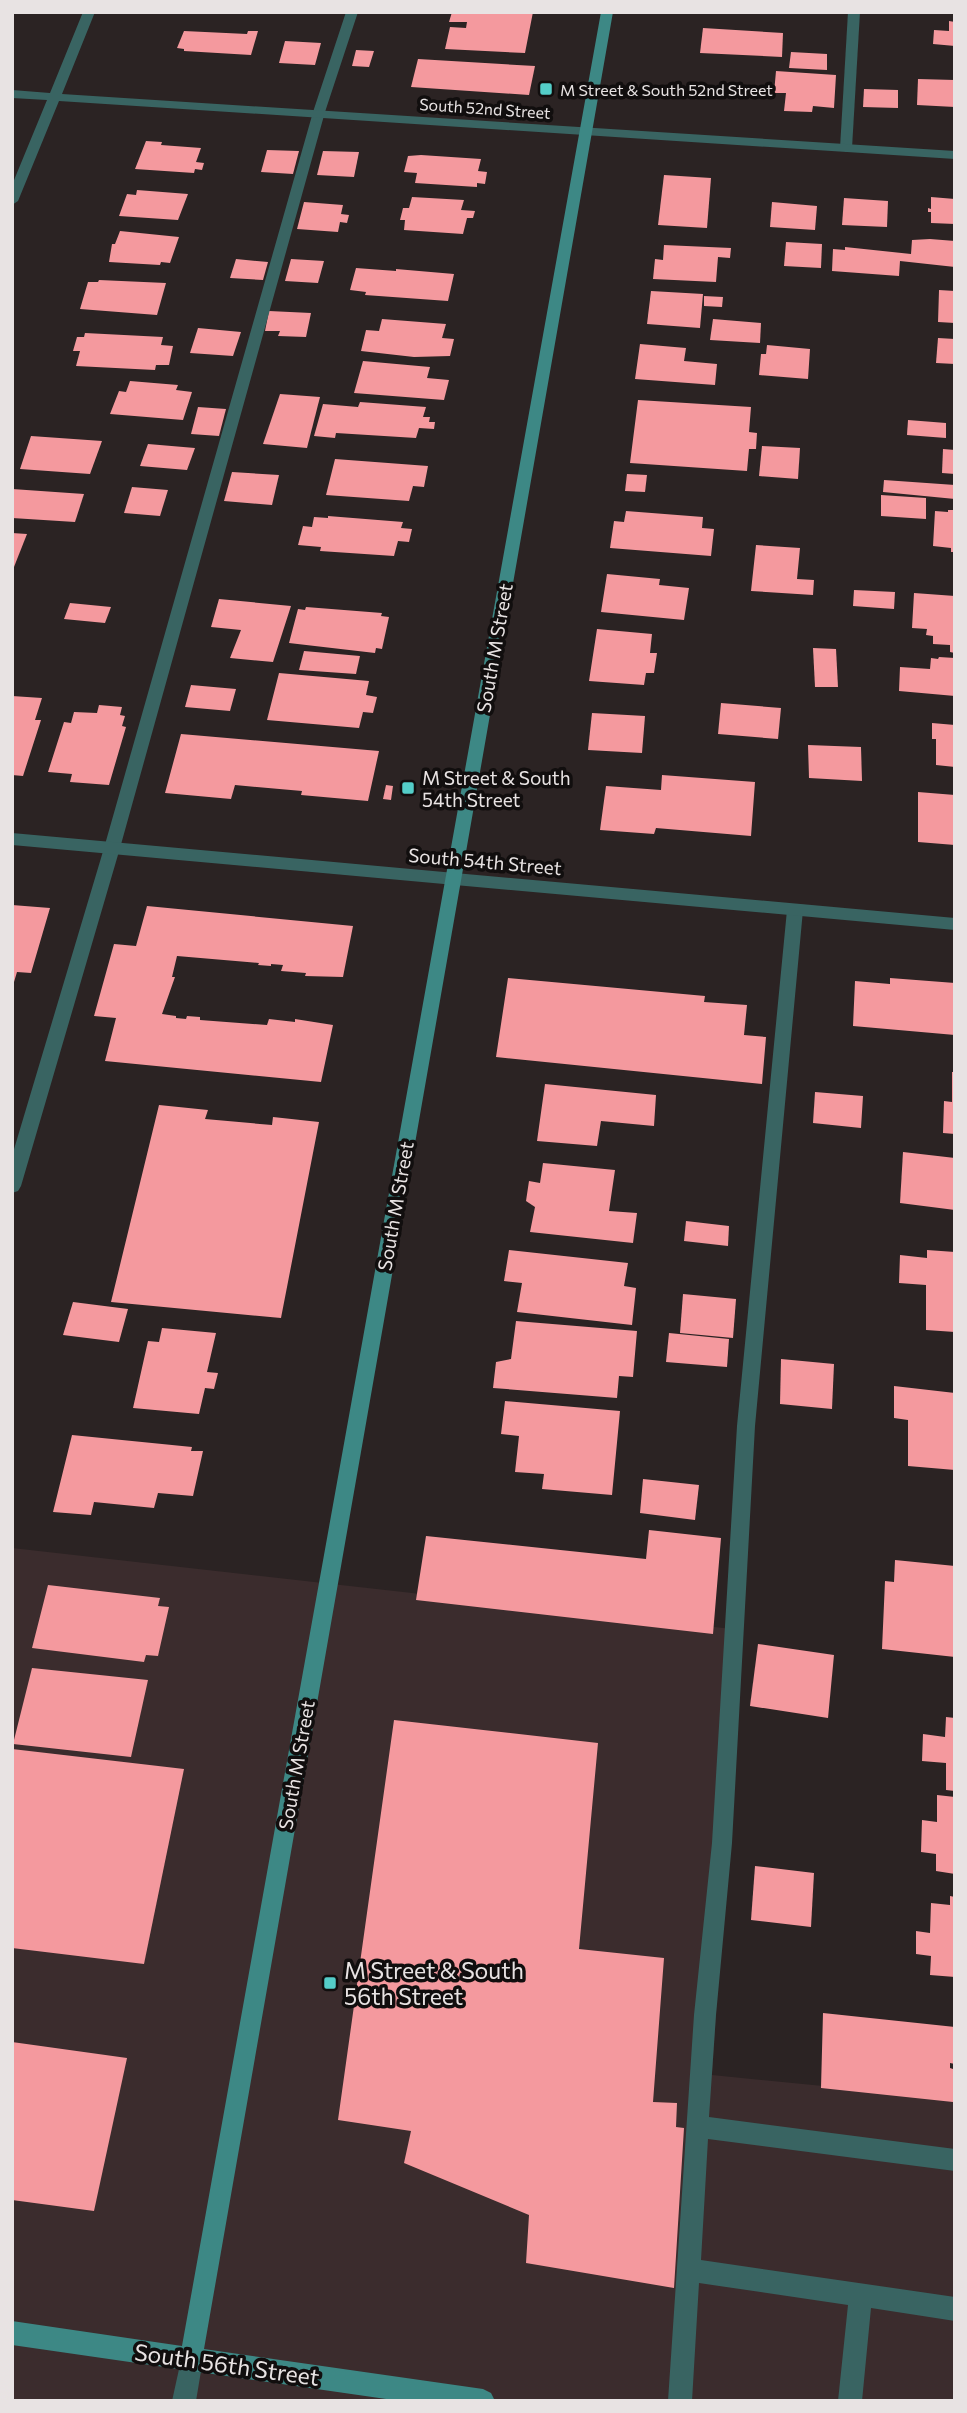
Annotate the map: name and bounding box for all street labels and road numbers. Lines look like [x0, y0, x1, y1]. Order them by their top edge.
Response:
street label: South 52nd Street [419, 94, 552, 122]
street label: South M Street [471, 581, 517, 714]
street label: South 54th Street [407, 843, 563, 879]
street label: South M Street [372, 1139, 418, 1272]
street label: South M Street [273, 1698, 319, 1831]
street label: South 56th Street [133, 2337, 321, 2391]

